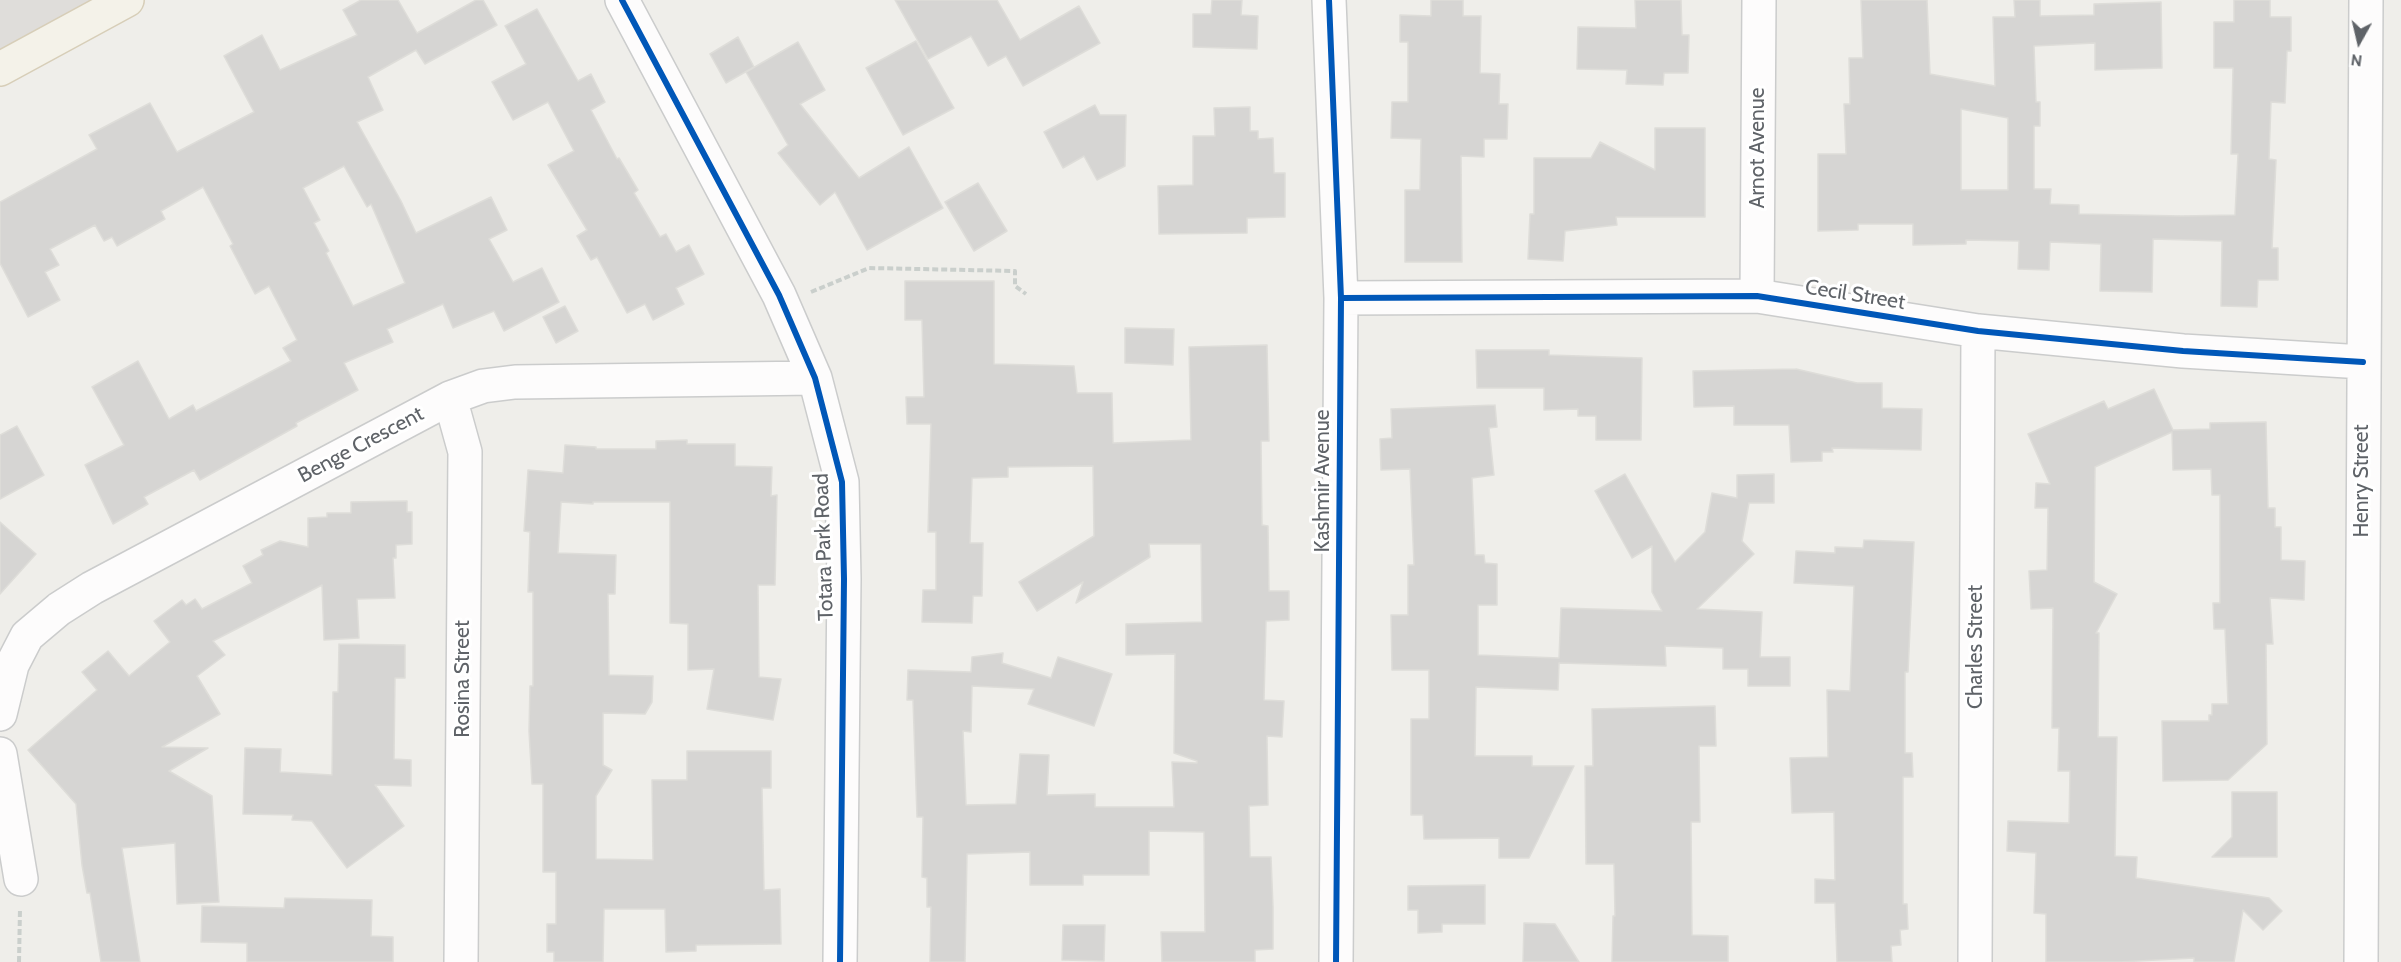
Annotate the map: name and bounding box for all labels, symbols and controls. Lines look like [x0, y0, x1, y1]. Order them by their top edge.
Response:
north arrow [2329, 12, 2389, 72]
text: N [2350, 50, 2363, 71]
street label: Arnot Avenue [1745, 87, 1771, 209]
street label: Cecil Street [1803, 275, 1907, 315]
street label: Benge Crescent [294, 401, 428, 489]
street label: Kashmir Avenue [1310, 410, 1336, 552]
street label: Henry Street [2349, 425, 2375, 537]
street label: Totara Park Road [809, 473, 839, 621]
street label: Charles Street [1963, 585, 1989, 709]
street label: Rosina Street [450, 620, 476, 738]

